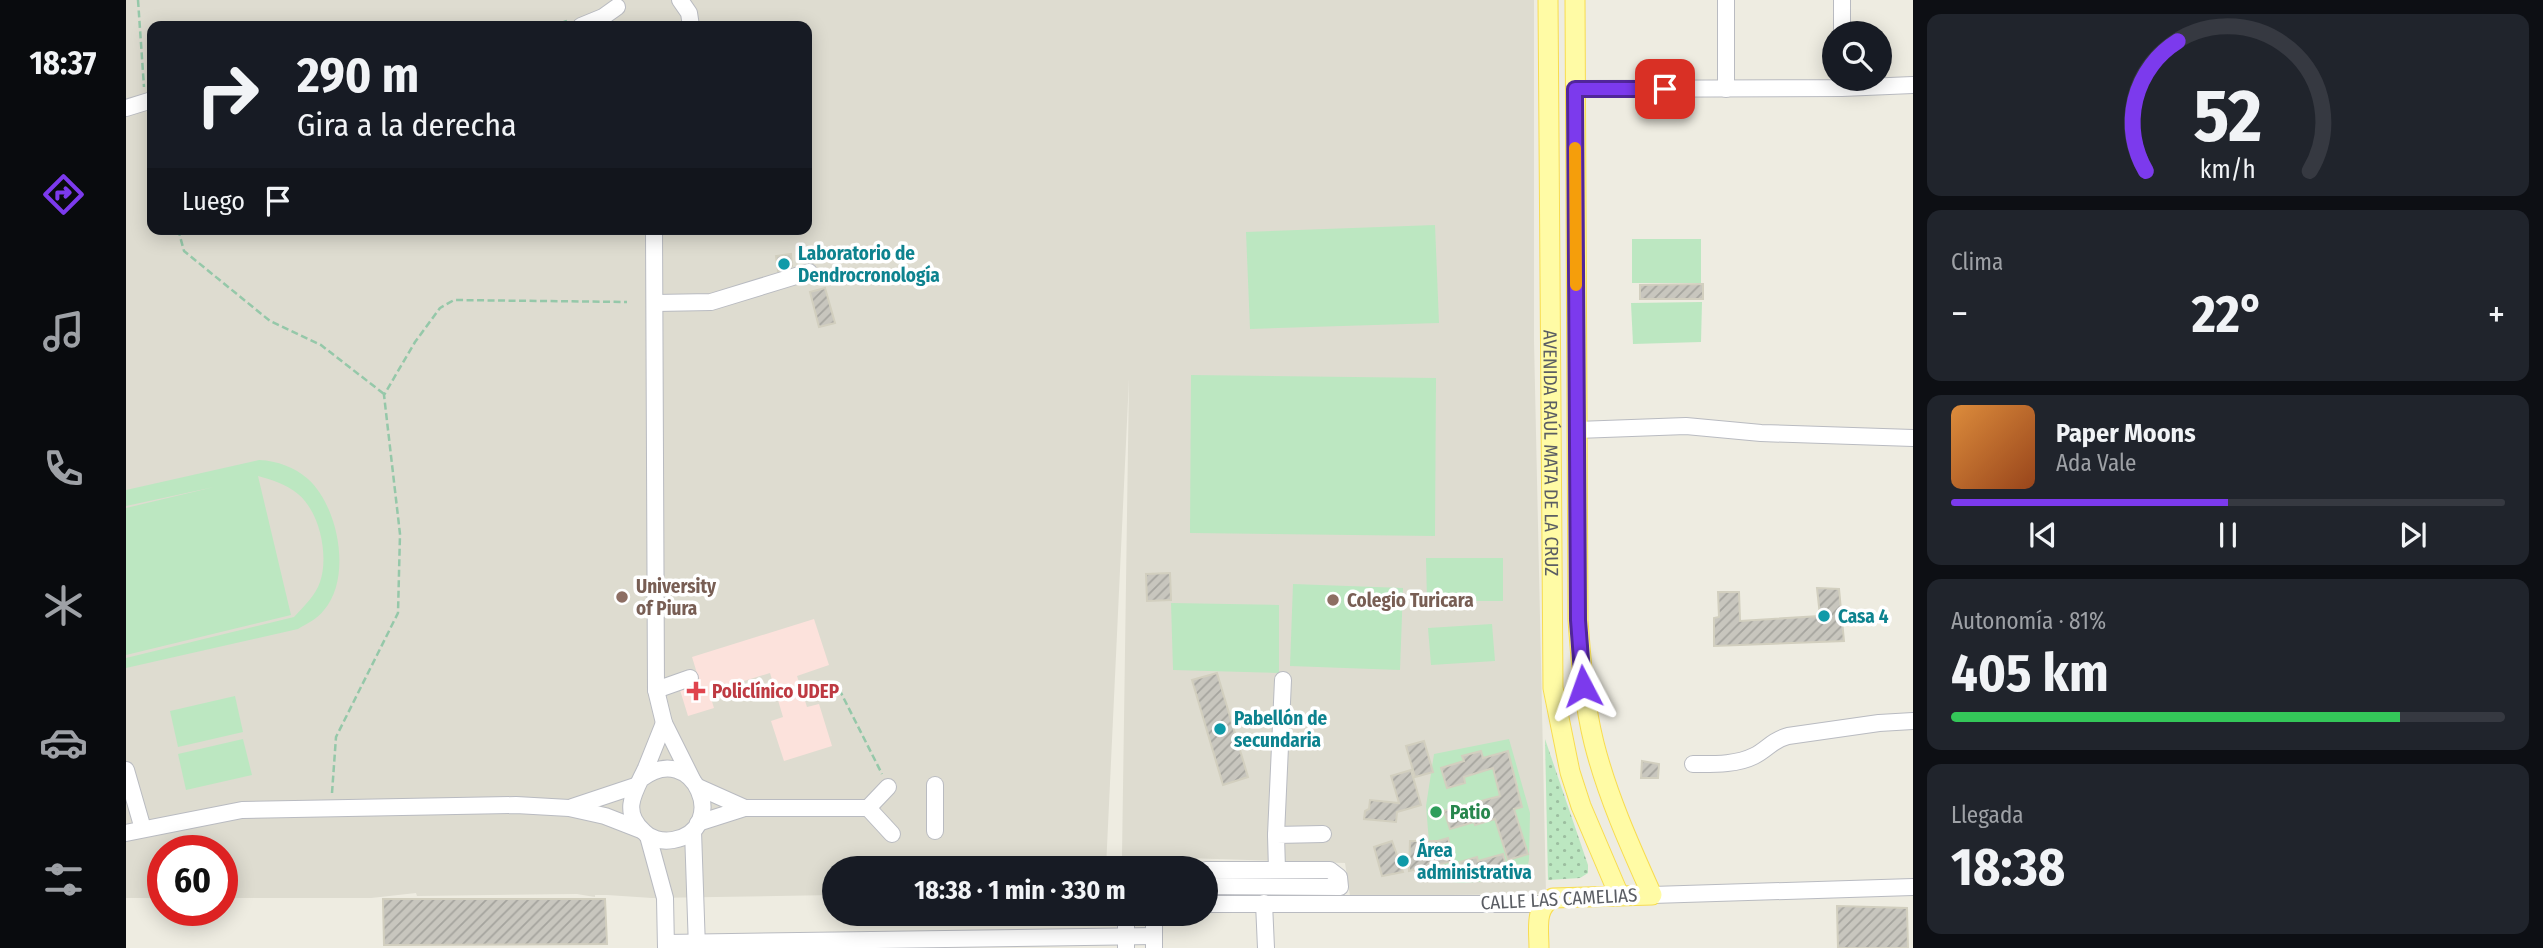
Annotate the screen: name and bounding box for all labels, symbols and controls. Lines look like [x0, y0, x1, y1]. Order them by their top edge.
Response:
map controls [1822, 21, 1892, 91]
button: search [1822, 21, 1892, 91]
text: 18:37 [30, 44, 96, 82]
text: 290 m [297, 46, 419, 105]
icon: right [182, 49, 273, 140]
pin [1635, 59, 1695, 119]
icon: arrive [1646, 70, 1684, 108]
text: 52 [2194, 73, 2262, 160]
text: Gira a la derecha [297, 106, 517, 144]
text: km/h [2200, 155, 2256, 185]
icon: directions [39, 170, 88, 219]
icon: arrive [259, 182, 297, 220]
text: Luego [182, 186, 245, 217]
place label: Laboratorio de Dendrocronología [798, 242, 940, 287]
text: Clima [1951, 248, 2003, 276]
marker: Laboratorio de Dendrocronología [776, 256, 792, 272]
text: 22° [2192, 283, 2264, 346]
text: − [1951, 291, 1968, 337]
text: + [2488, 291, 2505, 337]
icon: music [39, 307, 88, 356]
street label: AVENIDA RAÚL MATA DE LA CRUZ [1539, 330, 1564, 576]
text: Paper Moons [2056, 418, 2196, 449]
icon: phone [39, 444, 88, 493]
text: Ada Vale [2056, 449, 2136, 477]
icon: previous [2024, 516, 2062, 554]
icon: pause [2209, 516, 2247, 554]
icon: next [2394, 516, 2432, 554]
place label: University of Piura [636, 575, 717, 620]
icon: climate [39, 581, 88, 630]
marker: University of Piura [614, 589, 630, 605]
place label: Colegio Turicara [1347, 589, 1474, 612]
marker: Colegio Turicara [1325, 592, 1341, 608]
place label: Casa 4 [1838, 605, 1889, 628]
text: Autonomía · 81% [1951, 607, 2106, 635]
marker: Casa 4 [1816, 608, 1832, 624]
text: 405 km [1951, 642, 2109, 705]
position arrow [1546, 649, 1620, 723]
place label: Policlínico UDEP [712, 680, 840, 703]
marker: Policlínico UDEP [686, 681, 706, 701]
place label: Pabellón de secundaria [1234, 707, 1328, 752]
icon: car [39, 718, 88, 767]
marker: Pabellón de secundaria [1212, 721, 1228, 737]
place label: Patio [1450, 801, 1491, 824]
text: Llegada [1951, 801, 2023, 829]
marker: Patio [1428, 804, 1444, 820]
speed limit sign: 60 [147, 835, 238, 926]
text: 18:38 [1951, 836, 2065, 899]
place label: Área administrativa [1416, 837, 1532, 884]
marker: Área administrativa [1395, 853, 1411, 869]
icon: filters [39, 855, 88, 904]
text: 18:38 · 1 min · 330 m [914, 875, 1126, 906]
street label: CALLE LAS CAMELIAS [1480, 883, 1638, 915]

